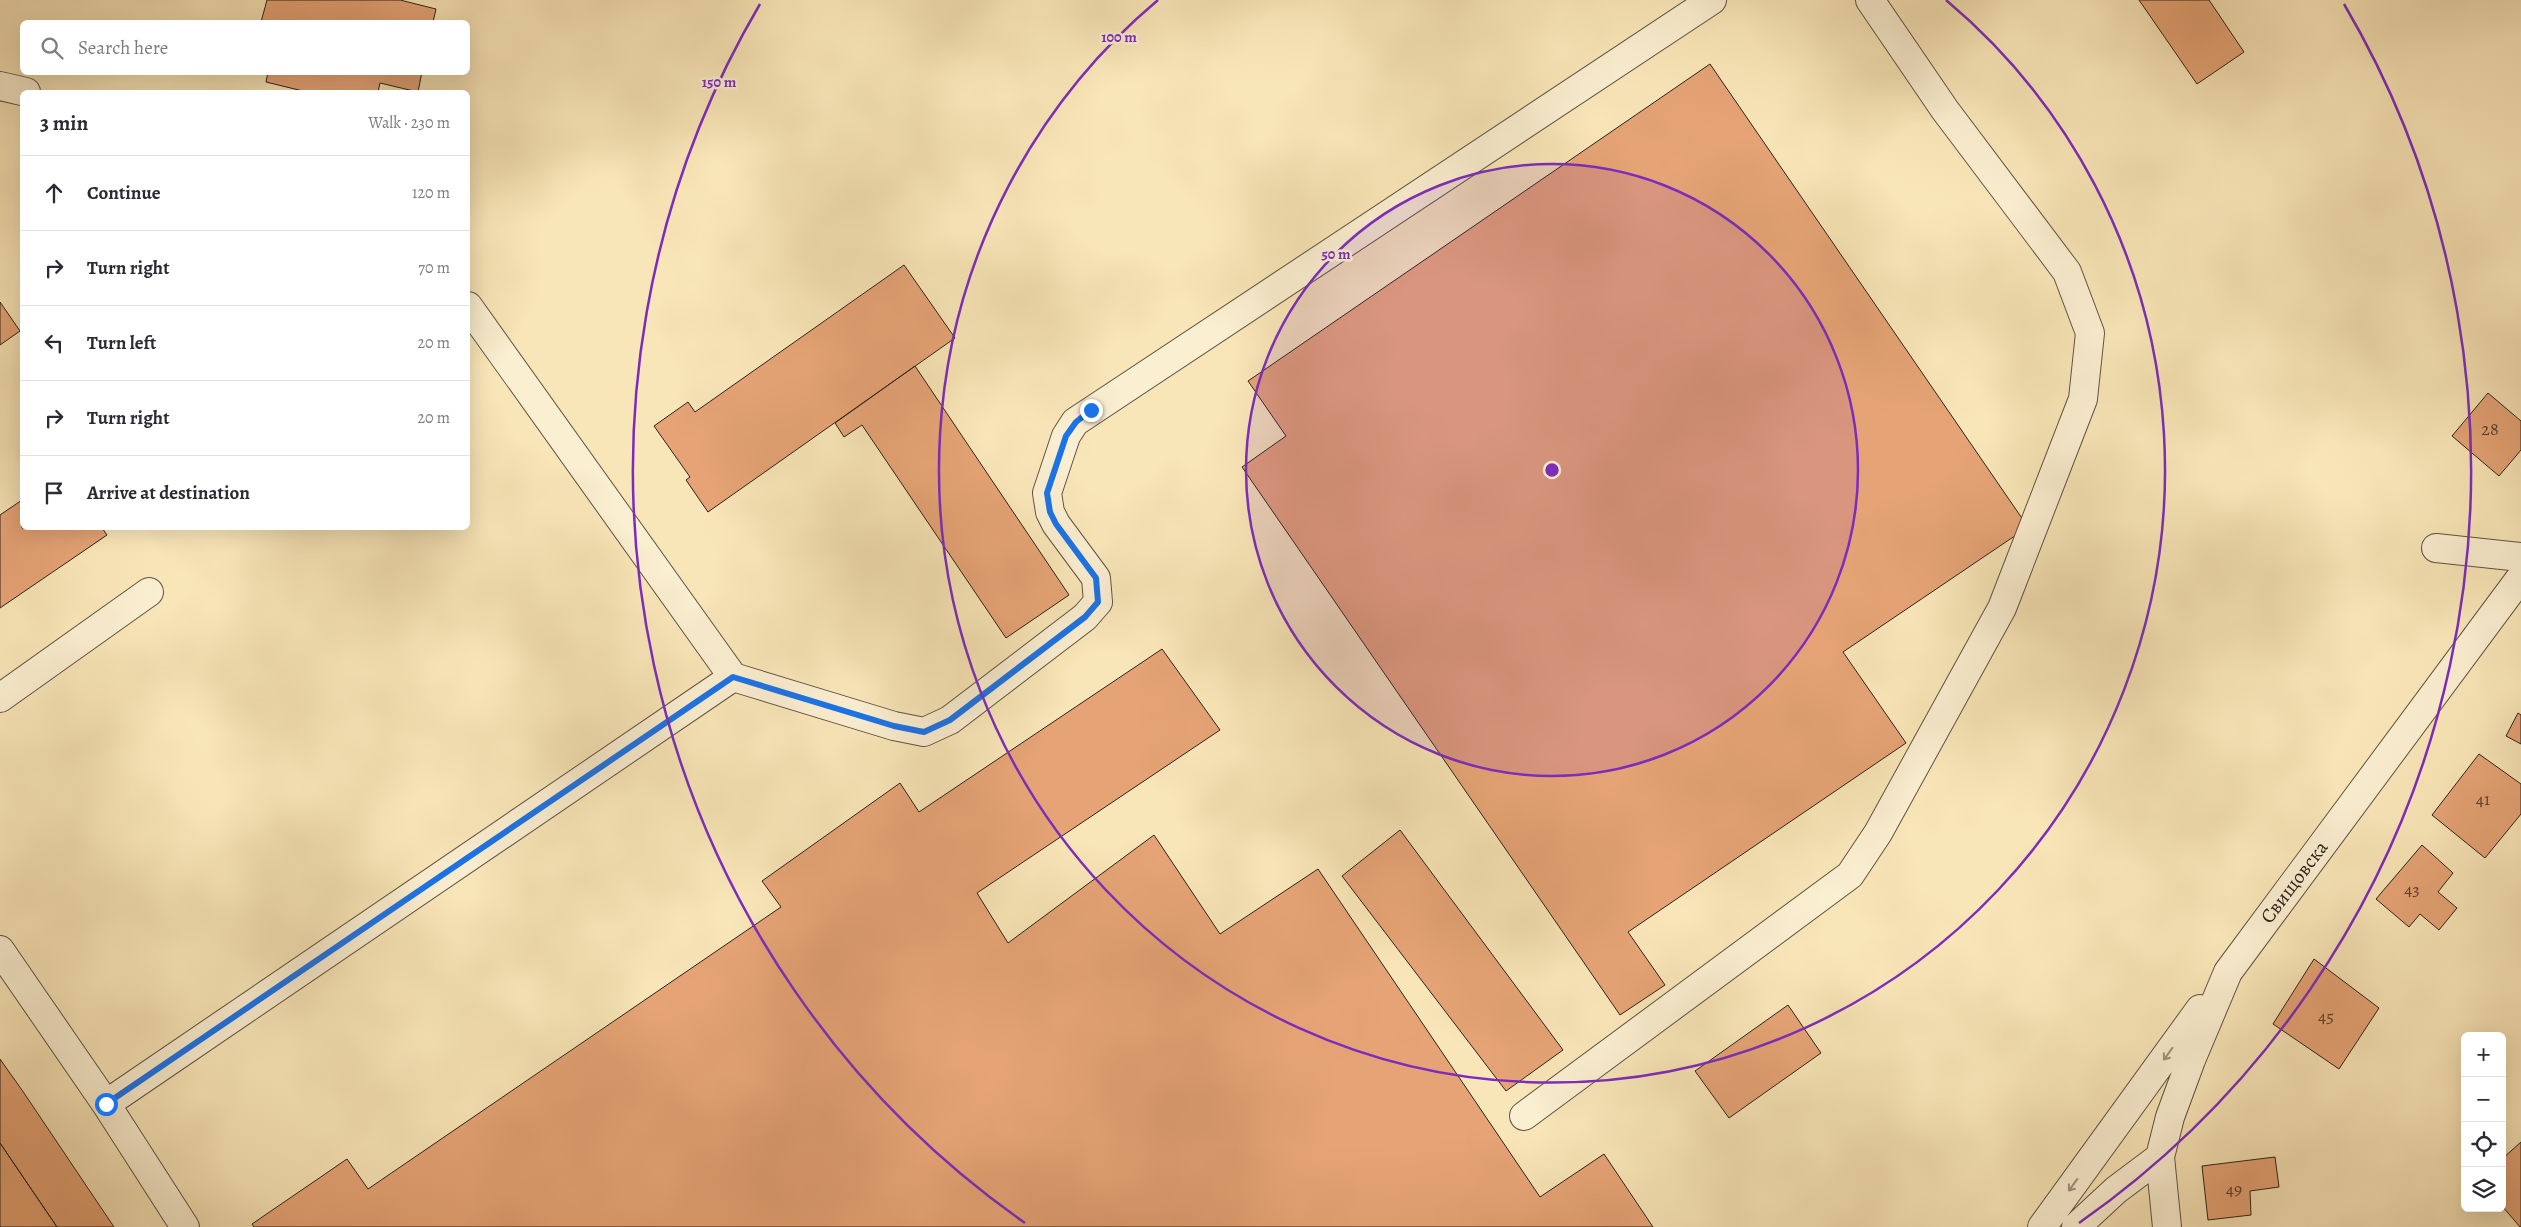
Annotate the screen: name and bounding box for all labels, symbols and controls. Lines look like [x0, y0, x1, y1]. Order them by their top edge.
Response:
search box [20, 20, 470, 75]
text: 100 m [1101, 27, 1137, 47]
icon: search [38, 34, 66, 62]
text: Search here [78, 35, 168, 61]
text: 150 m [702, 72, 737, 92]
text: 3 min [40, 109, 88, 137]
text: Walk · 230 m [368, 112, 450, 134]
icon: ahead [40, 179, 68, 207]
text: Continue [87, 180, 161, 206]
text: 120 m [412, 182, 450, 204]
text: 50 m [1321, 244, 1351, 264]
icon: right [40, 254, 68, 282]
text: Turn right [87, 255, 169, 281]
text: 70 m [418, 257, 450, 279]
icon: left [40, 329, 68, 357]
text: Turn left [87, 330, 156, 356]
text: 20 m [417, 332, 450, 354]
route end [1080, 399, 1103, 422]
icon: right [40, 404, 68, 432]
text: Turn right [87, 405, 169, 431]
text: 20 m [417, 407, 450, 429]
house number: 28 [2481, 417, 2499, 441]
centre of rings [1543, 461, 1561, 479]
icon: arrive [40, 479, 68, 507]
text: Arrive at destination [87, 480, 250, 506]
house number: 41 [2476, 787, 2490, 811]
street label: Свищовска [2254, 834, 2335, 929]
house number: 43 [2404, 877, 2420, 901]
house number: 45 [2318, 1004, 2334, 1028]
map controls [2461, 1032, 2506, 1212]
button: + [2461, 1032, 2506, 1077]
one-way arrow [2163, 1047, 2173, 1061]
button: − [2461, 1077, 2506, 1122]
route start [95, 1093, 118, 1116]
button: locate [2461, 1122, 2506, 1167]
button: layers [2461, 1167, 2506, 1212]
house number: 49 [2226, 1177, 2242, 1201]
one-way arrow [2068, 1178, 2078, 1192]

